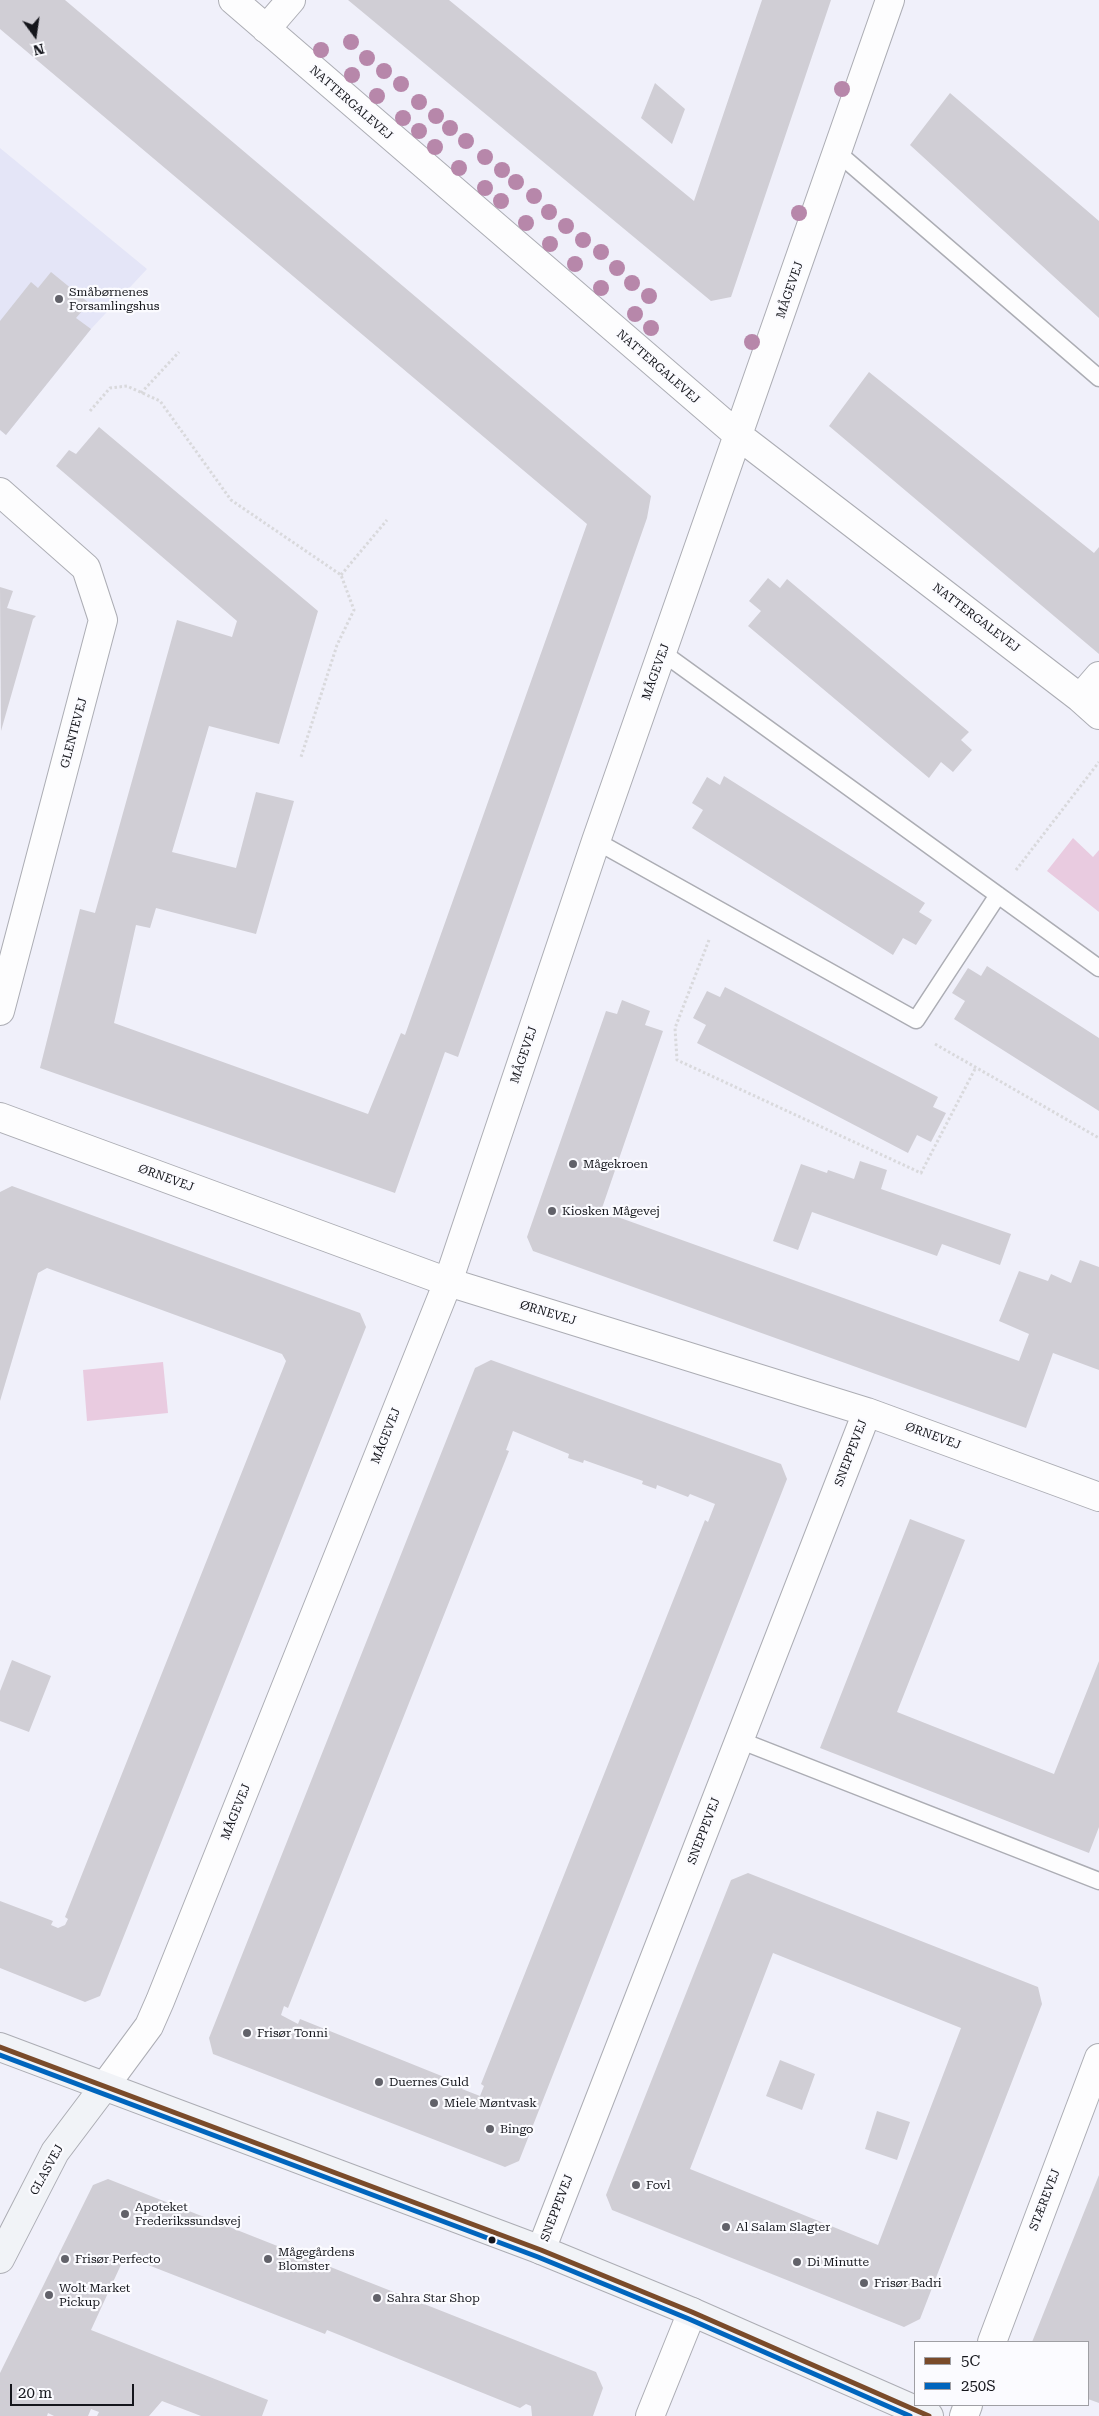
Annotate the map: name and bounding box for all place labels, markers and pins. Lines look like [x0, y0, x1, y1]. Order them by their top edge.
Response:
place label: Småbørnenes Forsamlingshus [69, 285, 159, 313]
marker: Småbørnenes Forsamlingshus [53, 293, 65, 305]
place label: Mågekroen [583, 1157, 648, 1171]
marker: Mågekroen [567, 1158, 579, 1170]
place label: Kiosken Mågevej [562, 1204, 660, 1218]
marker: Kiosken Mågevej [546, 1205, 558, 1217]
place label: Frisør Tonni [257, 2026, 328, 2040]
marker: Frisør Tonni [241, 2027, 253, 2039]
place label: Duernes Guld [389, 2075, 469, 2089]
marker: Duernes Guld [373, 2076, 385, 2088]
place label: Miele Møntvask [444, 2096, 537, 2110]
marker: Miele Møntvask [428, 2097, 440, 2109]
place label: Bingo [500, 2122, 533, 2136]
marker: Bingo [484, 2123, 496, 2135]
place label: Fovl [646, 2178, 670, 2192]
marker: Fovl [630, 2179, 642, 2191]
place label: Apoteket Frederikssundsvej [135, 2200, 241, 2228]
marker: Apoteket Frederikssundsvej [119, 2208, 131, 2220]
place label: Al Salam Slagter [736, 2220, 830, 2234]
marker: Al Salam Slagter [720, 2221, 732, 2233]
unlabelled marker [487, 2235, 497, 2245]
place label: Mågegårdens Blomster [278, 2245, 355, 2273]
place label: Frisør Perfecto [75, 2252, 161, 2266]
marker: Frisør Perfecto [59, 2253, 71, 2265]
marker: Mågegårdens Blomster [262, 2253, 274, 2265]
place label: Di Minutte [807, 2255, 869, 2269]
marker: Di Minutte [791, 2256, 803, 2268]
place label: Frisør Badri [874, 2276, 942, 2290]
marker: Frisør Badri [858, 2277, 870, 2289]
place label: Wolt Market Pickup [59, 2281, 130, 2309]
marker: Wolt Market Pickup [43, 2289, 55, 2301]
place label: Sahra Star Shop [387, 2291, 480, 2305]
marker: Sahra Star Shop [371, 2292, 383, 2304]

